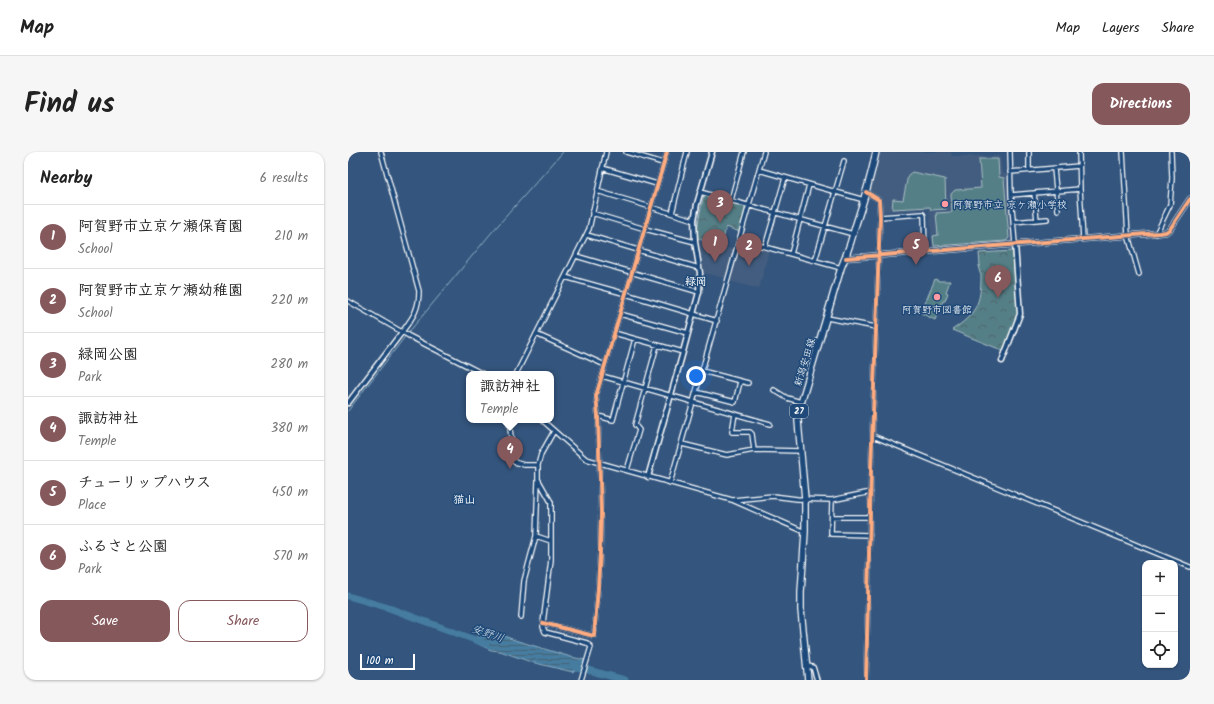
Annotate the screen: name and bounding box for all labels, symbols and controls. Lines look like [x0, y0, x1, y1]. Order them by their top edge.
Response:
text: Map [20, 13, 54, 43]
text: Map [1056, 17, 1080, 39]
text: Layers [1102, 17, 1140, 39]
text: Share [1162, 17, 1194, 39]
text: Find us [24, 82, 115, 127]
button: Directions [1092, 83, 1190, 125]
text: Nearby [40, 165, 92, 192]
text: 6 results [260, 168, 308, 189]
pin: 3 [707, 190, 733, 223]
place label: 阿賀野市立 京ケ瀬小学校 [953, 197, 1067, 213]
marker: 阿賀野市立 京ケ瀬小学校 [940, 199, 950, 209]
text: 阿賀野市立京ケ瀬保育園 [78, 215, 243, 239]
text: 1 [51, 226, 55, 247]
text: 210 m [274, 226, 308, 247]
pin: 1 [702, 229, 728, 262]
pin: 5 [903, 232, 929, 265]
pin: 2 [736, 233, 762, 266]
text: School [78, 239, 113, 260]
pin: 6 [985, 265, 1011, 298]
district label: 緑岡 [685, 273, 707, 291]
text: 阿賀野市立京ケ瀬幼稚園 [78, 279, 243, 303]
text: 2 [49, 290, 57, 311]
text: 220 m [271, 290, 308, 311]
marker: 阿賀野市図書館 [932, 292, 942, 302]
place label: 阿賀野市図書館 [902, 302, 972, 318]
text: School [78, 303, 113, 324]
street label: 新潟安田線 [790, 336, 820, 389]
text: 緑岡公園 [78, 343, 138, 367]
text: 3 [49, 354, 57, 375]
text: 280 m [271, 354, 308, 375]
your location [686, 366, 706, 386]
text: Park [78, 367, 102, 388]
popup [466, 371, 554, 423]
text: 諏訪神社 [480, 375, 540, 399]
text: Temple [480, 399, 518, 420]
road number: 27 [790, 404, 808, 418]
text: 諏訪神社 [78, 407, 138, 431]
text: 4 [49, 418, 57, 439]
text: 380 m [271, 418, 308, 439]
text: Temple [78, 431, 116, 452]
pin: 4 [497, 436, 523, 469]
text: チューリップハウス [78, 471, 211, 495]
text: 5 [50, 482, 56, 503]
text: 450 m [272, 482, 308, 503]
district label: 猫山 [453, 491, 475, 509]
text: Place [78, 495, 106, 516]
text: ふるさと公園 [78, 535, 168, 559]
text: 6 [49, 546, 57, 567]
text: 570 m [273, 546, 308, 567]
text: Park [78, 559, 102, 580]
map controls [1142, 560, 1178, 668]
button: + [1142, 560, 1178, 596]
button: − [1142, 596, 1178, 632]
button: Save [40, 600, 170, 642]
button: Share [178, 600, 308, 642]
water label: 安野川 [469, 620, 506, 648]
button: locate [1142, 632, 1178, 668]
scale bar [360, 652, 415, 671]
text: 100 m [366, 652, 394, 670]

